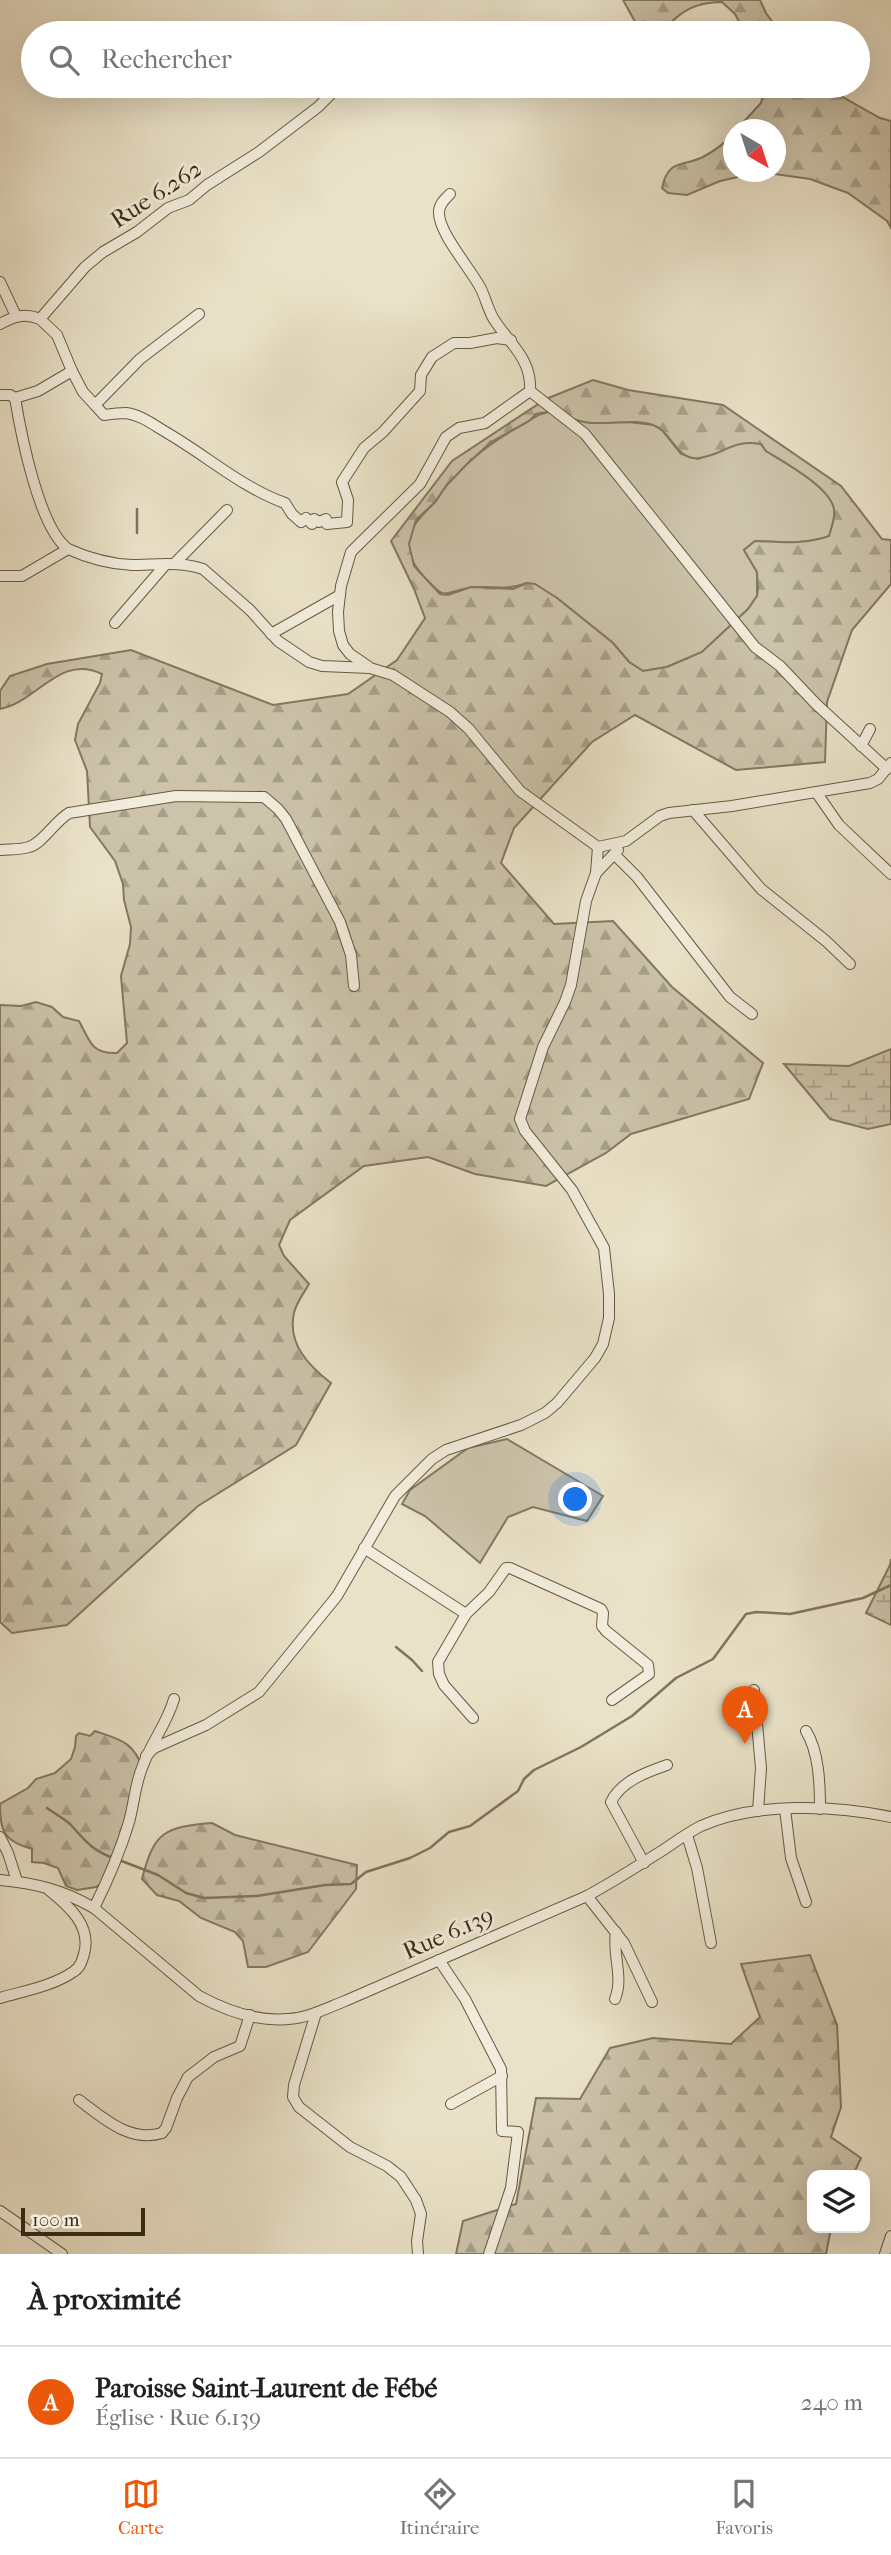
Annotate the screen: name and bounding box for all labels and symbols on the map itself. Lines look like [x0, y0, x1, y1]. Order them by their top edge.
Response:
north arrow [723, 119, 786, 182]
street label: Rue 6.262 [105, 154, 207, 234]
your location [558, 1482, 592, 1516]
pin: A [722, 1686, 768, 1744]
street label: Rue 6.139 [398, 1901, 498, 1965]
scale bar [21, 2205, 145, 2237]

